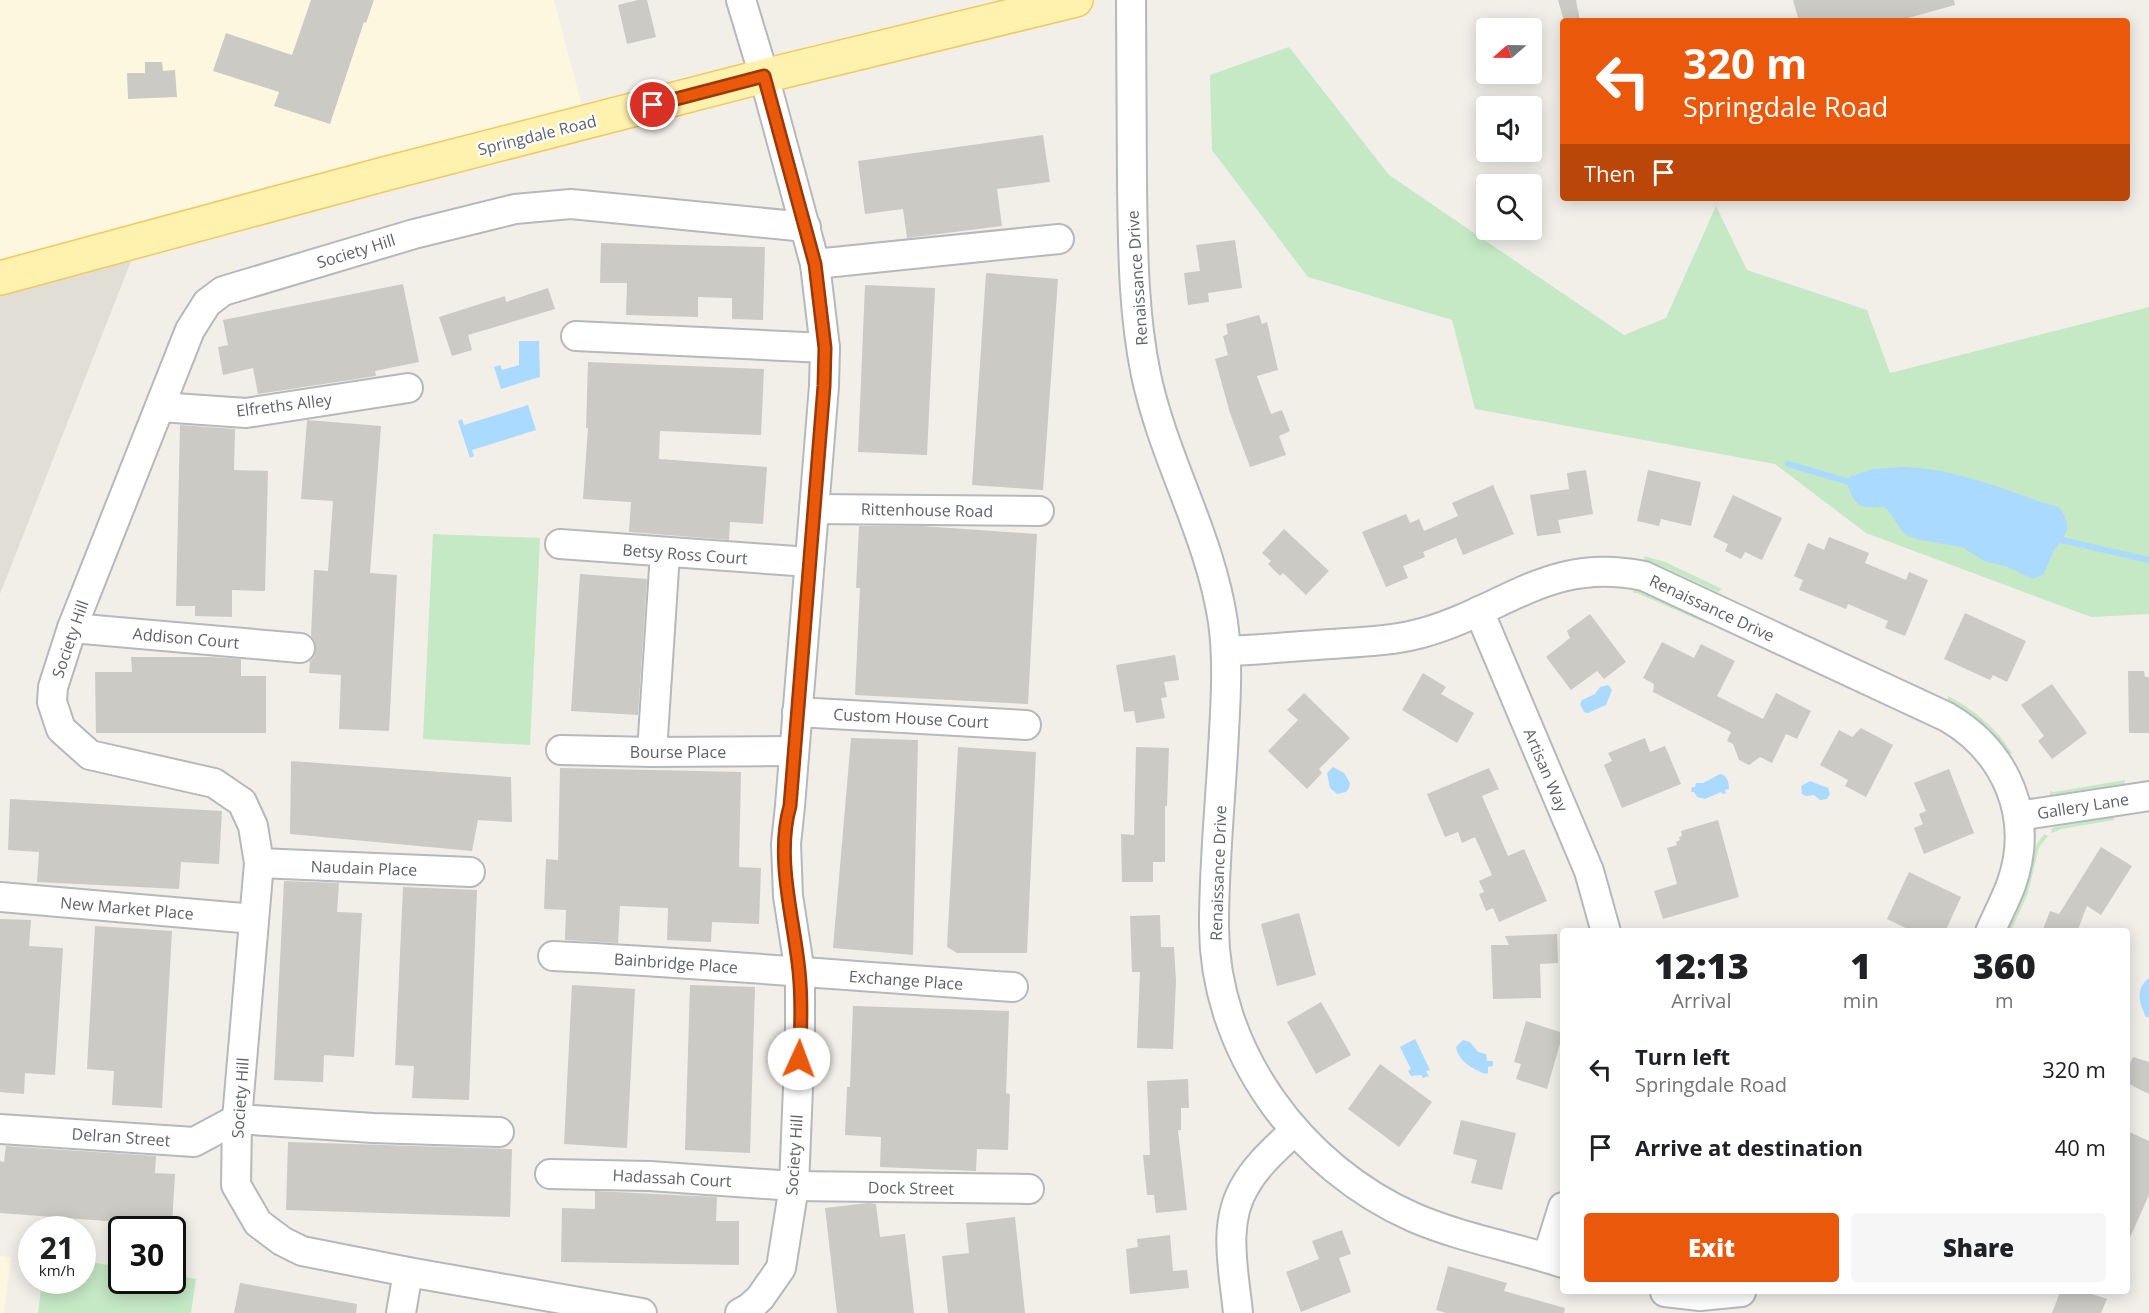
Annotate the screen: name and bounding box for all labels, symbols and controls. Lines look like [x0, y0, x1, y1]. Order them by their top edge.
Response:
north arrow [1476, 18, 1542, 84]
map controls [1476, 18, 1542, 240]
text: 320 m [1683, 34, 1807, 91]
icon: left [1584, 42, 1662, 120]
pin [627, 79, 678, 130]
icon: arrive [636, 88, 669, 121]
text: Springdale Road [1683, 88, 1888, 125]
button: sound [1476, 96, 1542, 162]
street label: Springdale Road [475, 110, 599, 160]
icon: arrive [1647, 156, 1680, 189]
text: Then [1584, 158, 1635, 188]
button: search [1476, 174, 1542, 240]
street label: Renaissance Drive [1121, 210, 1153, 346]
street label: Society Hill [314, 229, 398, 273]
street label: Elfreths Alley [235, 388, 334, 422]
street label: Rittenhouse Road [861, 498, 993, 522]
street label: Betsy Ross Court [622, 539, 749, 569]
street label: Renaissance Drive [1646, 569, 1778, 647]
street label: Society Hill [46, 597, 94, 681]
street label: Addison Court [132, 622, 240, 654]
street label: Custom House Court [833, 703, 990, 733]
street label: Artisan Way [1519, 725, 1574, 816]
street label: Bourse Place [630, 741, 726, 763]
street label: Gallery Lane [2036, 788, 2130, 824]
street label: Renaissance Drive [1205, 805, 1231, 941]
street label: Naudain Place [310, 855, 418, 881]
street label: New Market Place [59, 891, 195, 925]
text: 12:13 [1654, 941, 1749, 990]
text: 1 [1850, 941, 1871, 990]
text: 360 [1973, 941, 2036, 990]
street label: Bainbridge Place [613, 948, 739, 978]
street label: Exchange Place [848, 965, 964, 995]
text: Arrival [1671, 987, 1732, 1014]
text: min [1843, 987, 1879, 1014]
text: m [1995, 987, 2014, 1014]
position arrow [767, 1027, 831, 1091]
text: Turn left [1635, 1041, 1730, 1071]
icon: left [1584, 1053, 1617, 1086]
text: 320 m [2042, 1054, 2106, 1084]
street label: Society Hill [226, 1057, 254, 1139]
text: Springdale Road [1635, 1071, 1787, 1098]
street label: Society Hill [780, 1114, 808, 1196]
street label: Delran Street [71, 1123, 171, 1151]
icon: arrive [1584, 1131, 1617, 1164]
text: Arrive at destination [1635, 1132, 1863, 1162]
text: 40 m [2055, 1132, 2106, 1162]
street label: Hadassah Court [612, 1164, 732, 1192]
street label: Dock Street [868, 1176, 955, 1200]
button: Exit [1584, 1213, 1839, 1282]
button: Share [1851, 1213, 2106, 1282]
speed limit sign: 30 [108, 1216, 186, 1294]
text: 21 [40, 1227, 74, 1268]
text: km/h [39, 1260, 75, 1280]

